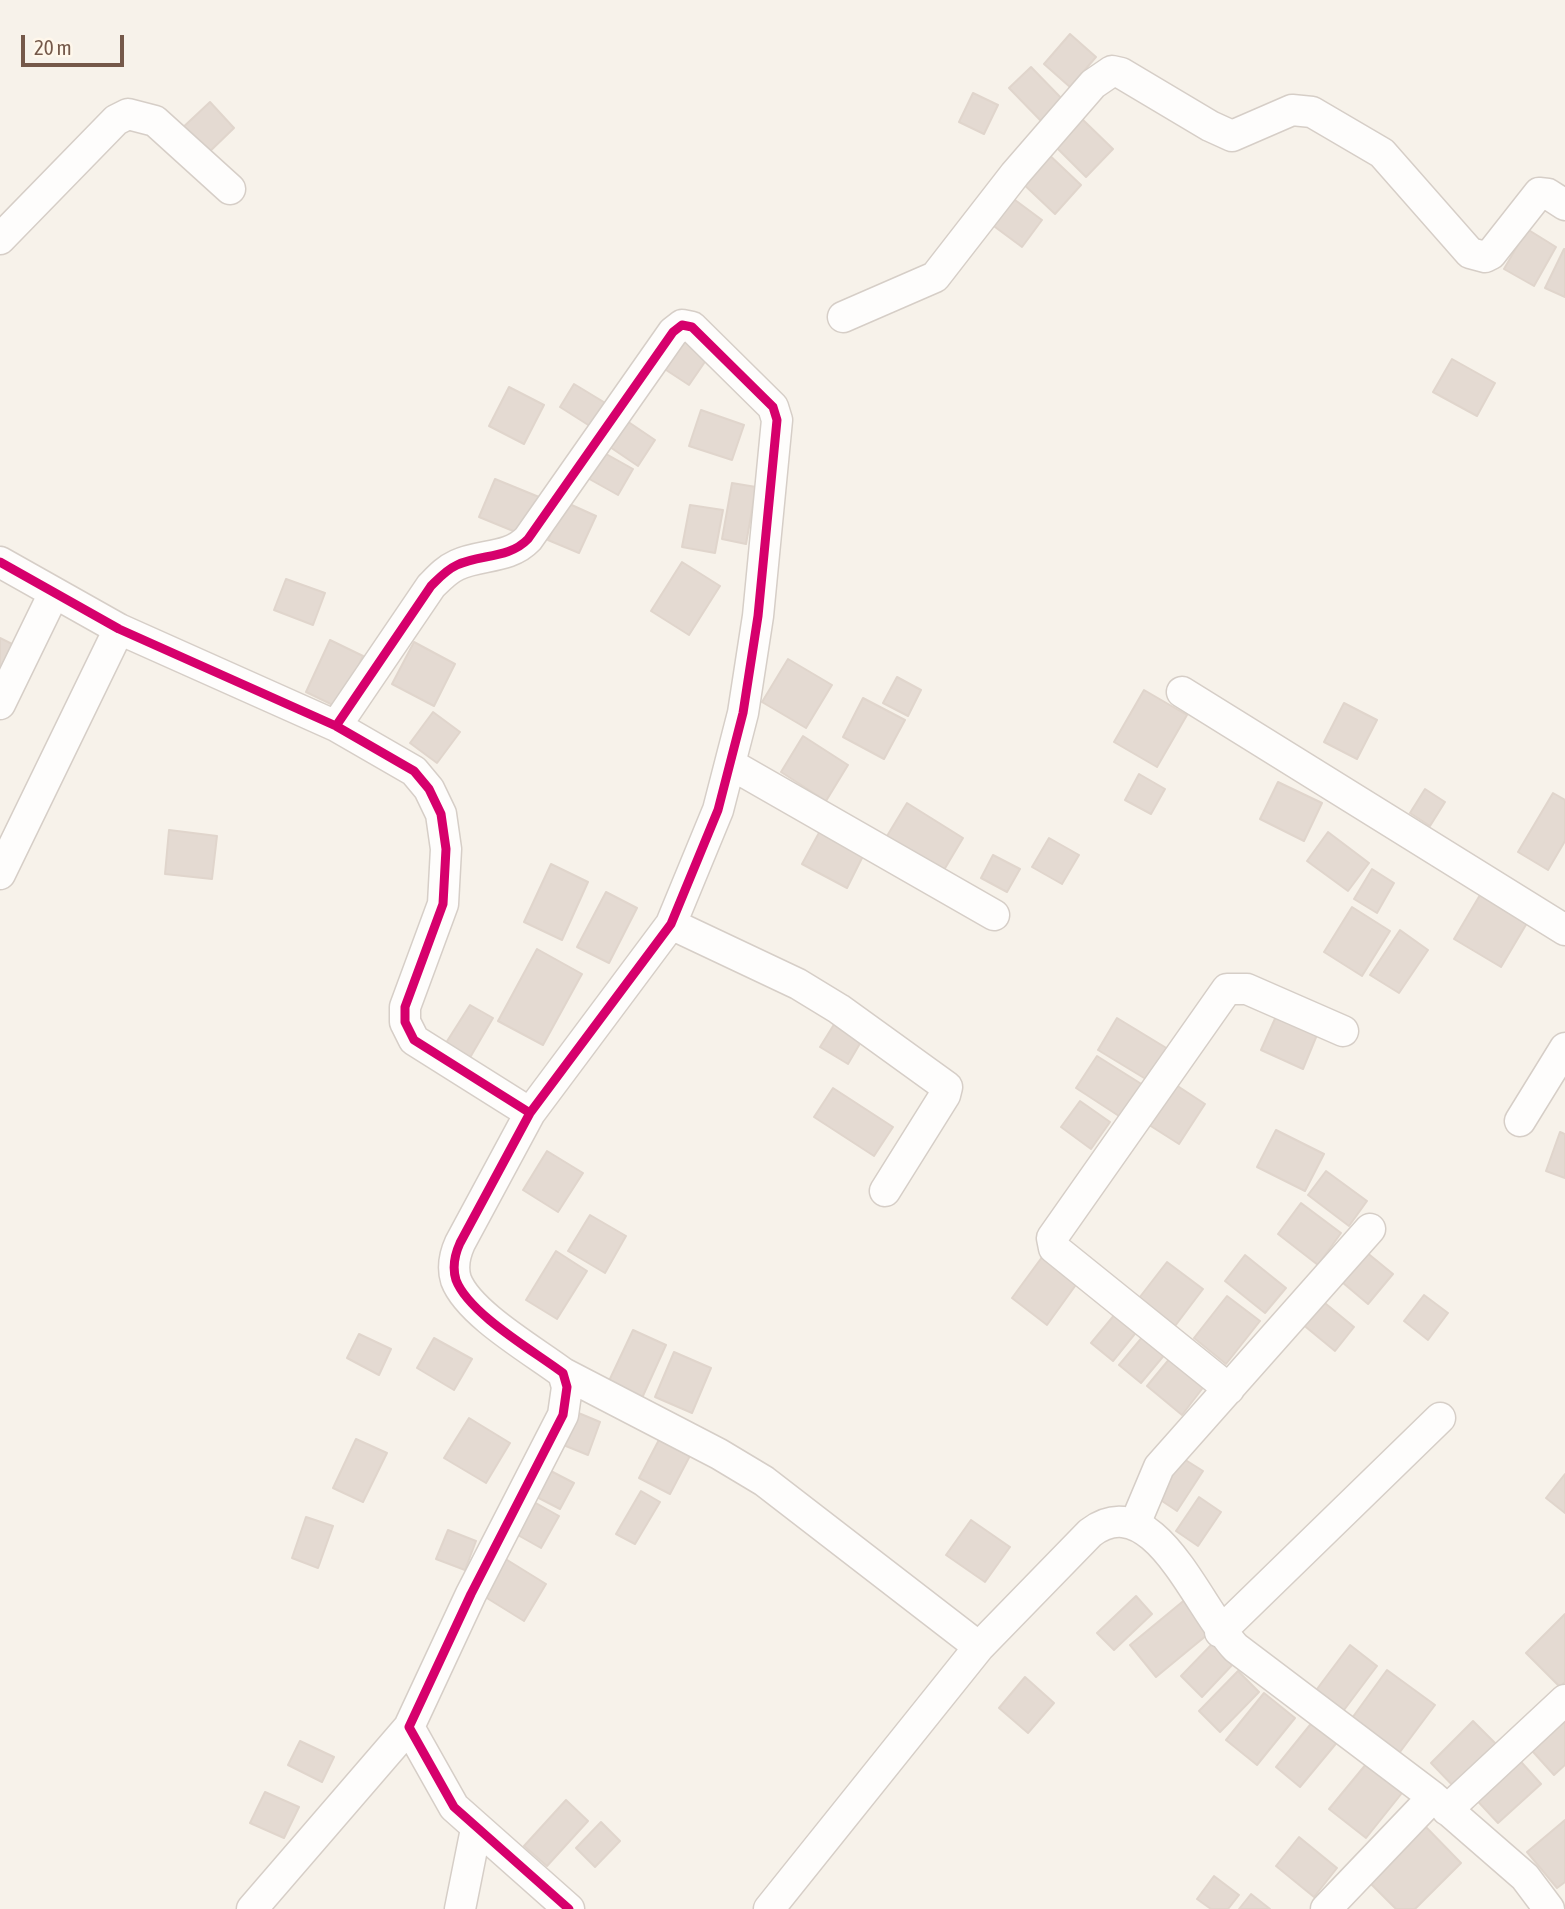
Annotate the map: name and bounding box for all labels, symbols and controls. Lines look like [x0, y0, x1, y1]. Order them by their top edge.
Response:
scale bar [24, 21, 128, 65]
text: 20 m [34, 35, 72, 59]

